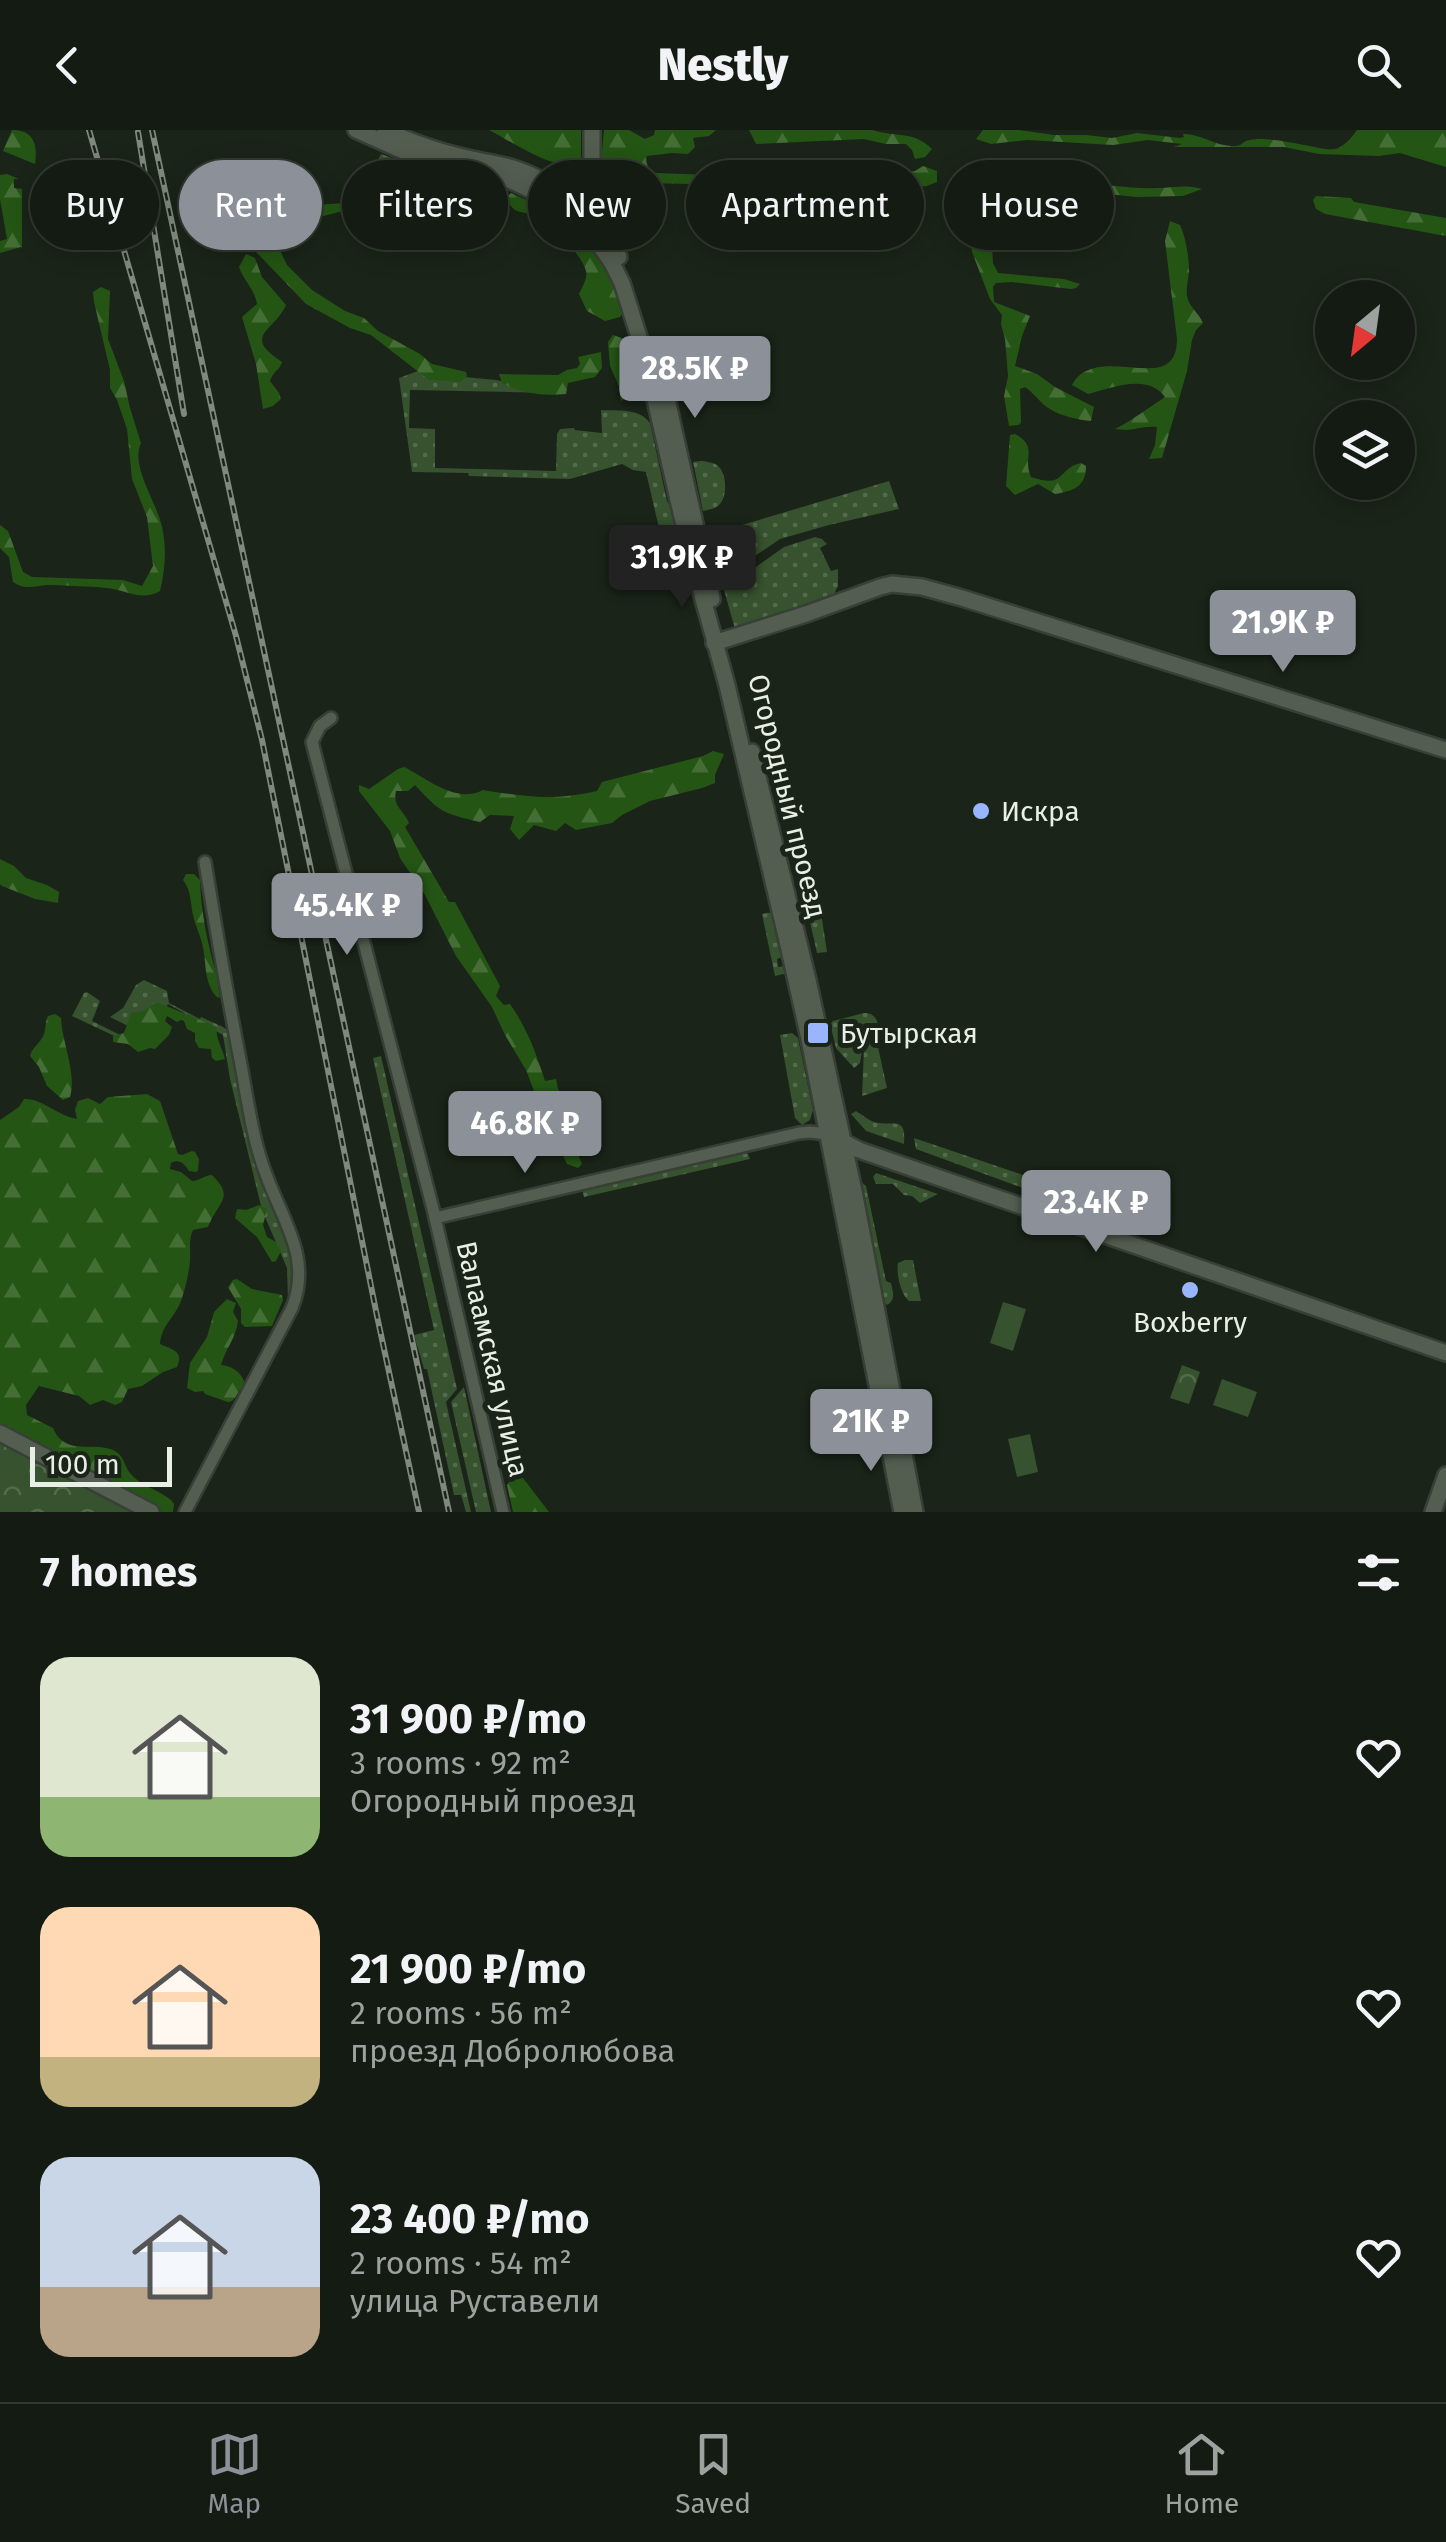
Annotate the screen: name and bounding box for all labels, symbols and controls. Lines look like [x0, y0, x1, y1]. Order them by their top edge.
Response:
icon: back [40, 38, 95, 93]
text: Nestly [658, 38, 788, 92]
icon: search [1351, 38, 1406, 93]
chip: Buy [30, 160, 159, 250]
chip: Rent [179, 160, 322, 250]
chip: Filters [342, 160, 508, 250]
chip: New [528, 160, 666, 250]
chip: Apartment [686, 160, 924, 250]
chip: House [944, 160, 1114, 250]
north arrow [1315, 280, 1415, 380]
map controls [1315, 280, 1415, 500]
pin: 28.5K ₽ [603, 336, 787, 421]
text: 28.5K ₽ [641, 349, 749, 387]
button: layers [1315, 400, 1415, 500]
pin: 31.9K ₽ [590, 525, 774, 610]
text: 31.9K ₽ [631, 538, 733, 576]
pin: 21.9K ₽ [1191, 590, 1375, 675]
text: 21.9K ₽ [1232, 603, 1334, 641]
street label: Огородный проезд [741, 671, 834, 921]
place label: Искра [1001, 795, 1080, 828]
marker: Искра [970, 800, 992, 822]
pin: 45.4K ₽ [255, 873, 439, 958]
text: 45.4K ₽ [294, 886, 400, 924]
place label: Бутырская [840, 1017, 978, 1050]
marker: Бутырская [805, 1020, 831, 1046]
pin: 46.8K ₽ [433, 1091, 617, 1176]
text: 46.8K ₽ [470, 1104, 580, 1142]
pin: 23.4K ₽ [1004, 1170, 1188, 1255]
text: 23.4K ₽ [1044, 1183, 1148, 1221]
street label: Валаамская улица [449, 1238, 536, 1480]
marker: Boxberry [1179, 1279, 1201, 1301]
place label: Boxberry [1133, 1306, 1247, 1339]
pin: 21K ₽ [801, 1389, 941, 1474]
text: 21K ₽ [832, 1402, 910, 1440]
scale bar [30, 1442, 172, 1486]
text: 100 m [45, 1448, 120, 1481]
icon: filters [1351, 1545, 1406, 1600]
text: 7 homes [40, 1547, 197, 1597]
text: 31 900 ₽/mo [350, 1694, 586, 1744]
icon: home [120, 1697, 240, 1817]
icon: heart [1351, 1730, 1406, 1785]
text: 3 rooms · 92 m² [350, 1744, 571, 1782]
text: Огородный проезд [350, 1782, 636, 1820]
text: 21 900 ₽/mo [350, 1944, 586, 1994]
icon: home [120, 1947, 240, 2067]
icon: heart [1351, 1980, 1406, 2035]
text: 2 rooms · 56 m² [350, 1994, 572, 2032]
text: проезд Добролюбова [350, 2032, 675, 2070]
text: 23 400 ₽/mo [350, 2194, 590, 2244]
icon: home [120, 2197, 240, 2317]
icon: heart [1351, 2230, 1406, 2285]
text: 2 rooms · 54 m² [350, 2244, 572, 2282]
text: улица Руставели [350, 2282, 600, 2320]
tab: Map [207, 2427, 262, 2520]
tab: Saved [675, 2427, 751, 2520]
tab: Home [1165, 2427, 1239, 2520]

